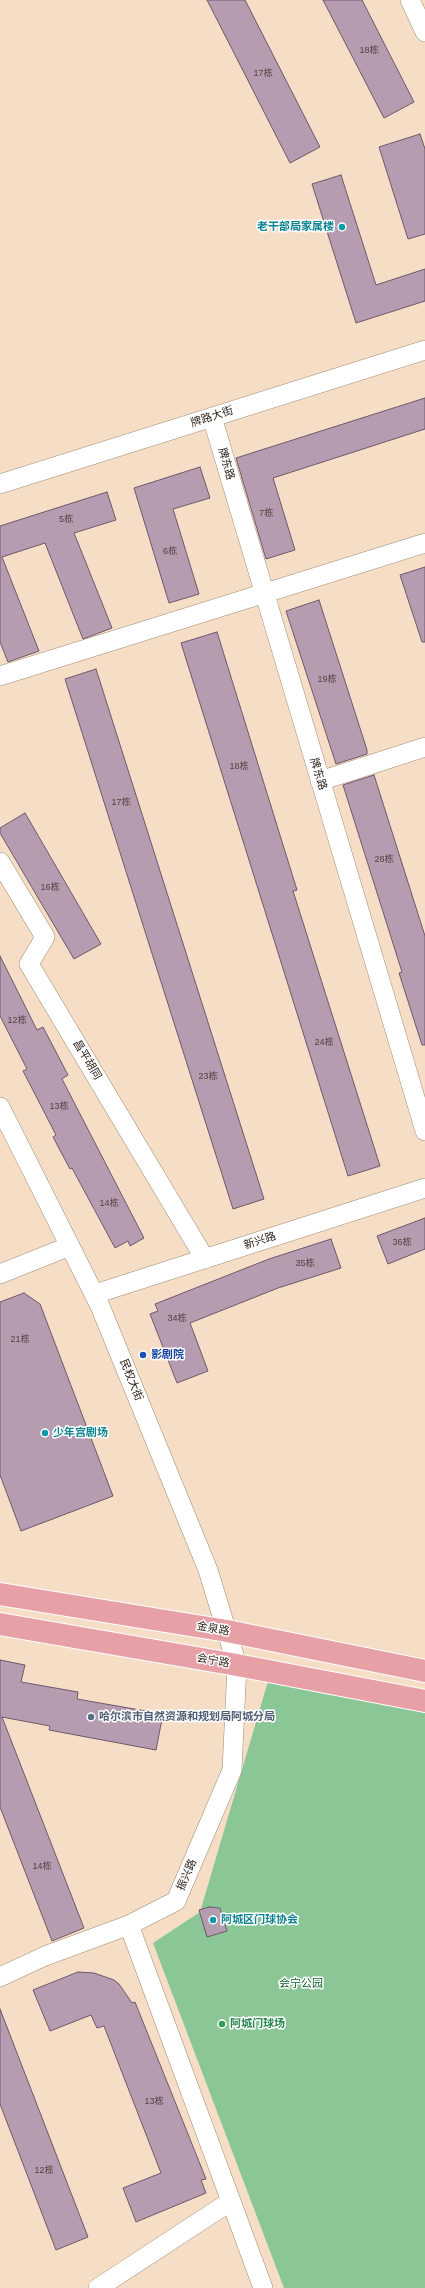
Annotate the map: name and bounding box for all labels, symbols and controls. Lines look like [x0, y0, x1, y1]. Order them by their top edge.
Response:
house number: 18栋 [359, 46, 379, 56]
house number: 17栋 [253, 69, 273, 79]
place label: 老干部局家属楼 [257, 220, 334, 234]
marker: 老干部局家属楼 [337, 222, 347, 232]
street label: 牌路大街 [189, 404, 235, 430]
street label: 牌东路 [215, 446, 237, 482]
house number: 7栋 [259, 509, 273, 519]
house number: 5栋 [59, 515, 73, 525]
house number: 6栋 [163, 547, 177, 557]
house number: 19栋 [317, 675, 337, 685]
street label: 牌东路 [307, 756, 329, 792]
house number: 18栋 [229, 762, 249, 772]
house number: 17栋 [111, 798, 131, 808]
house number: 28栋 [374, 855, 394, 865]
house number: 16栋 [40, 883, 60, 893]
house number: 12栋 [7, 1016, 27, 1026]
street label: 昌平胡同 [70, 1038, 104, 1082]
house number: 24栋 [314, 1038, 334, 1048]
house number: 23栋 [198, 1072, 218, 1082]
house number: 13栋 [49, 1102, 69, 1112]
house number: 14栋 [99, 1199, 119, 1209]
street label: 新兴路 [242, 1230, 278, 1252]
house number: 36栋 [392, 1238, 412, 1248]
house number: 35栋 [295, 1259, 315, 1269]
house number: 34栋 [167, 1314, 187, 1324]
house number: 21栋 [10, 1335, 30, 1345]
place label: 影剧院 [151, 1348, 184, 1362]
marker: 影剧院 [138, 1350, 148, 1360]
street label: 民权大街 [117, 1357, 145, 1403]
place label: 少年宫剧场 [53, 1426, 108, 1440]
marker: 少年宫剧场 [40, 1428, 50, 1438]
street label: 金泉路 [196, 1620, 230, 1638]
street label: 会宁路 [196, 1652, 230, 1670]
place label: 哈尔滨市自然资源和规划局阿城分局 [99, 1710, 275, 1724]
marker: 哈尔滨市自然资源和规划局阿城分局 [86, 1712, 96, 1722]
street label: 振兴路 [174, 1857, 200, 1893]
house number: 14栋 [32, 1862, 52, 1872]
place label: 阿城区门球协会 [221, 1913, 298, 1927]
marker: 阿城区门球协会 [208, 1915, 218, 1925]
park label: 会宁公园 [279, 1977, 323, 1991]
place label: 阿城门球场 [230, 2017, 285, 2031]
marker: 阿城门球场 [217, 2019, 227, 2029]
house number: 13栋 [144, 2097, 164, 2107]
house number: 12栋 [34, 2166, 54, 2176]

